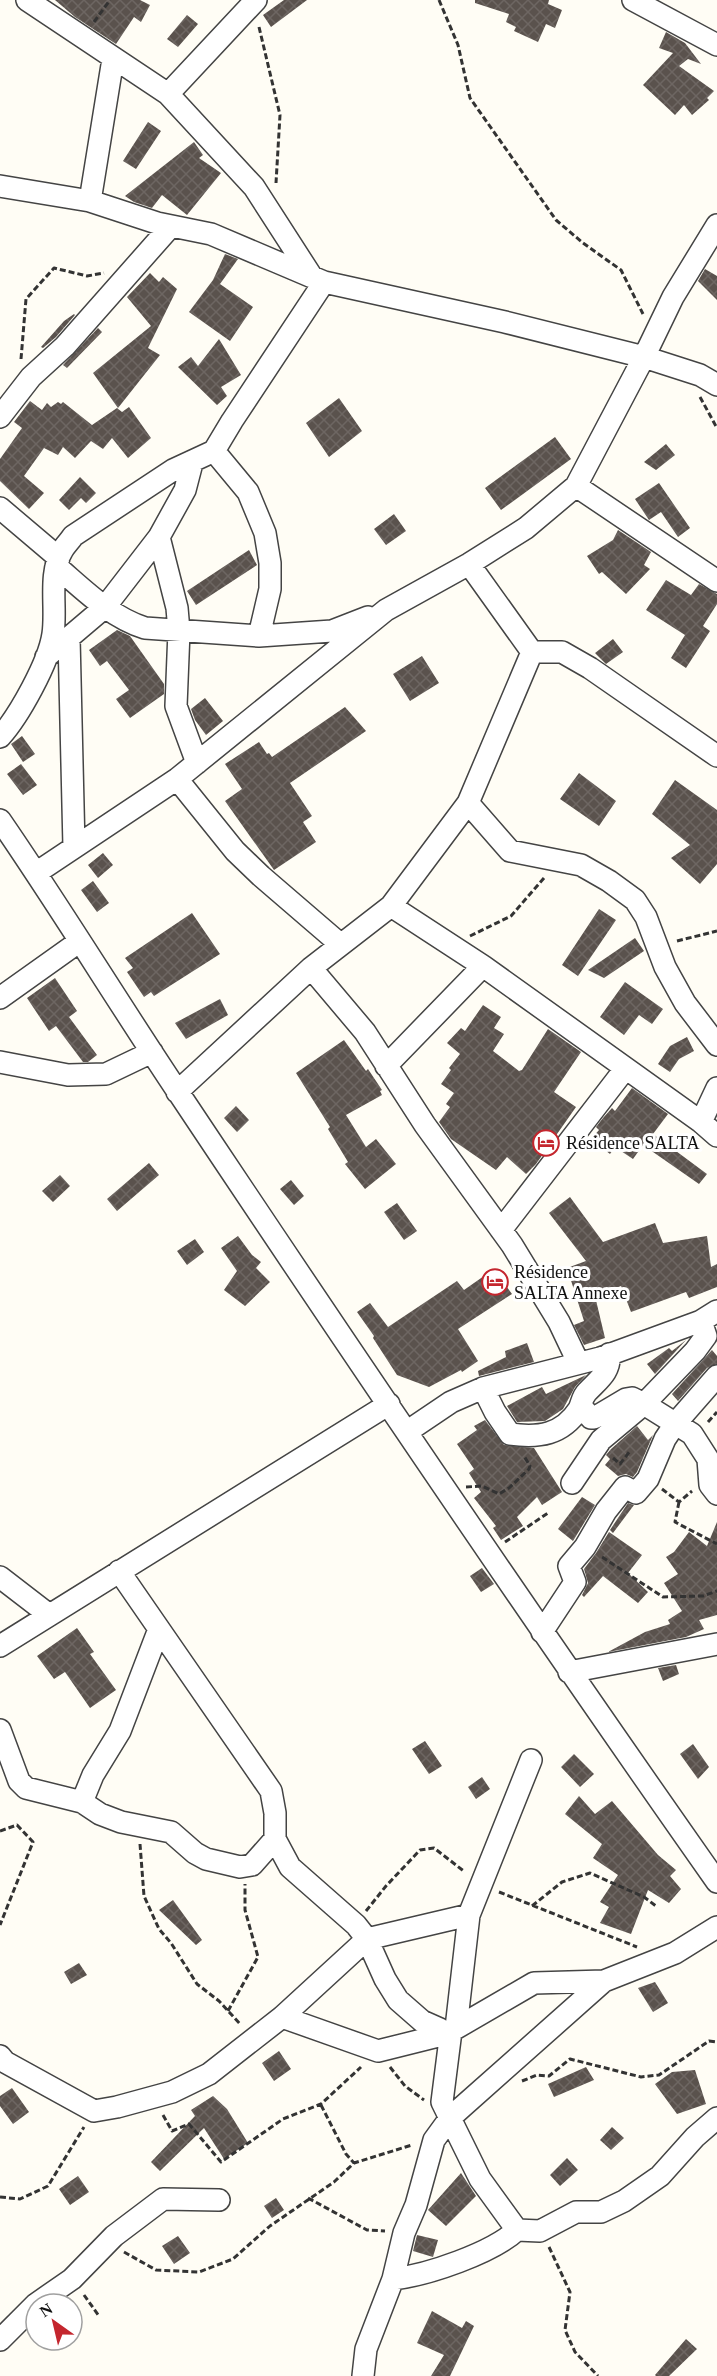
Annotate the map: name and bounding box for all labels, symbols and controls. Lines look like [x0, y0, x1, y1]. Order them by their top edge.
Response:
hotel icon: Résidence SALTA [531, 1128, 561, 1158]
place label: Résidence SALTA [566, 1133, 699, 1153]
place label: Résidence SALTA Annexe [514, 1262, 627, 1303]
hotel icon: Résidence SALTA Annexe [480, 1267, 510, 1297]
north arrow [24, 2292, 84, 2352]
text: N [36, 2299, 56, 2320]

